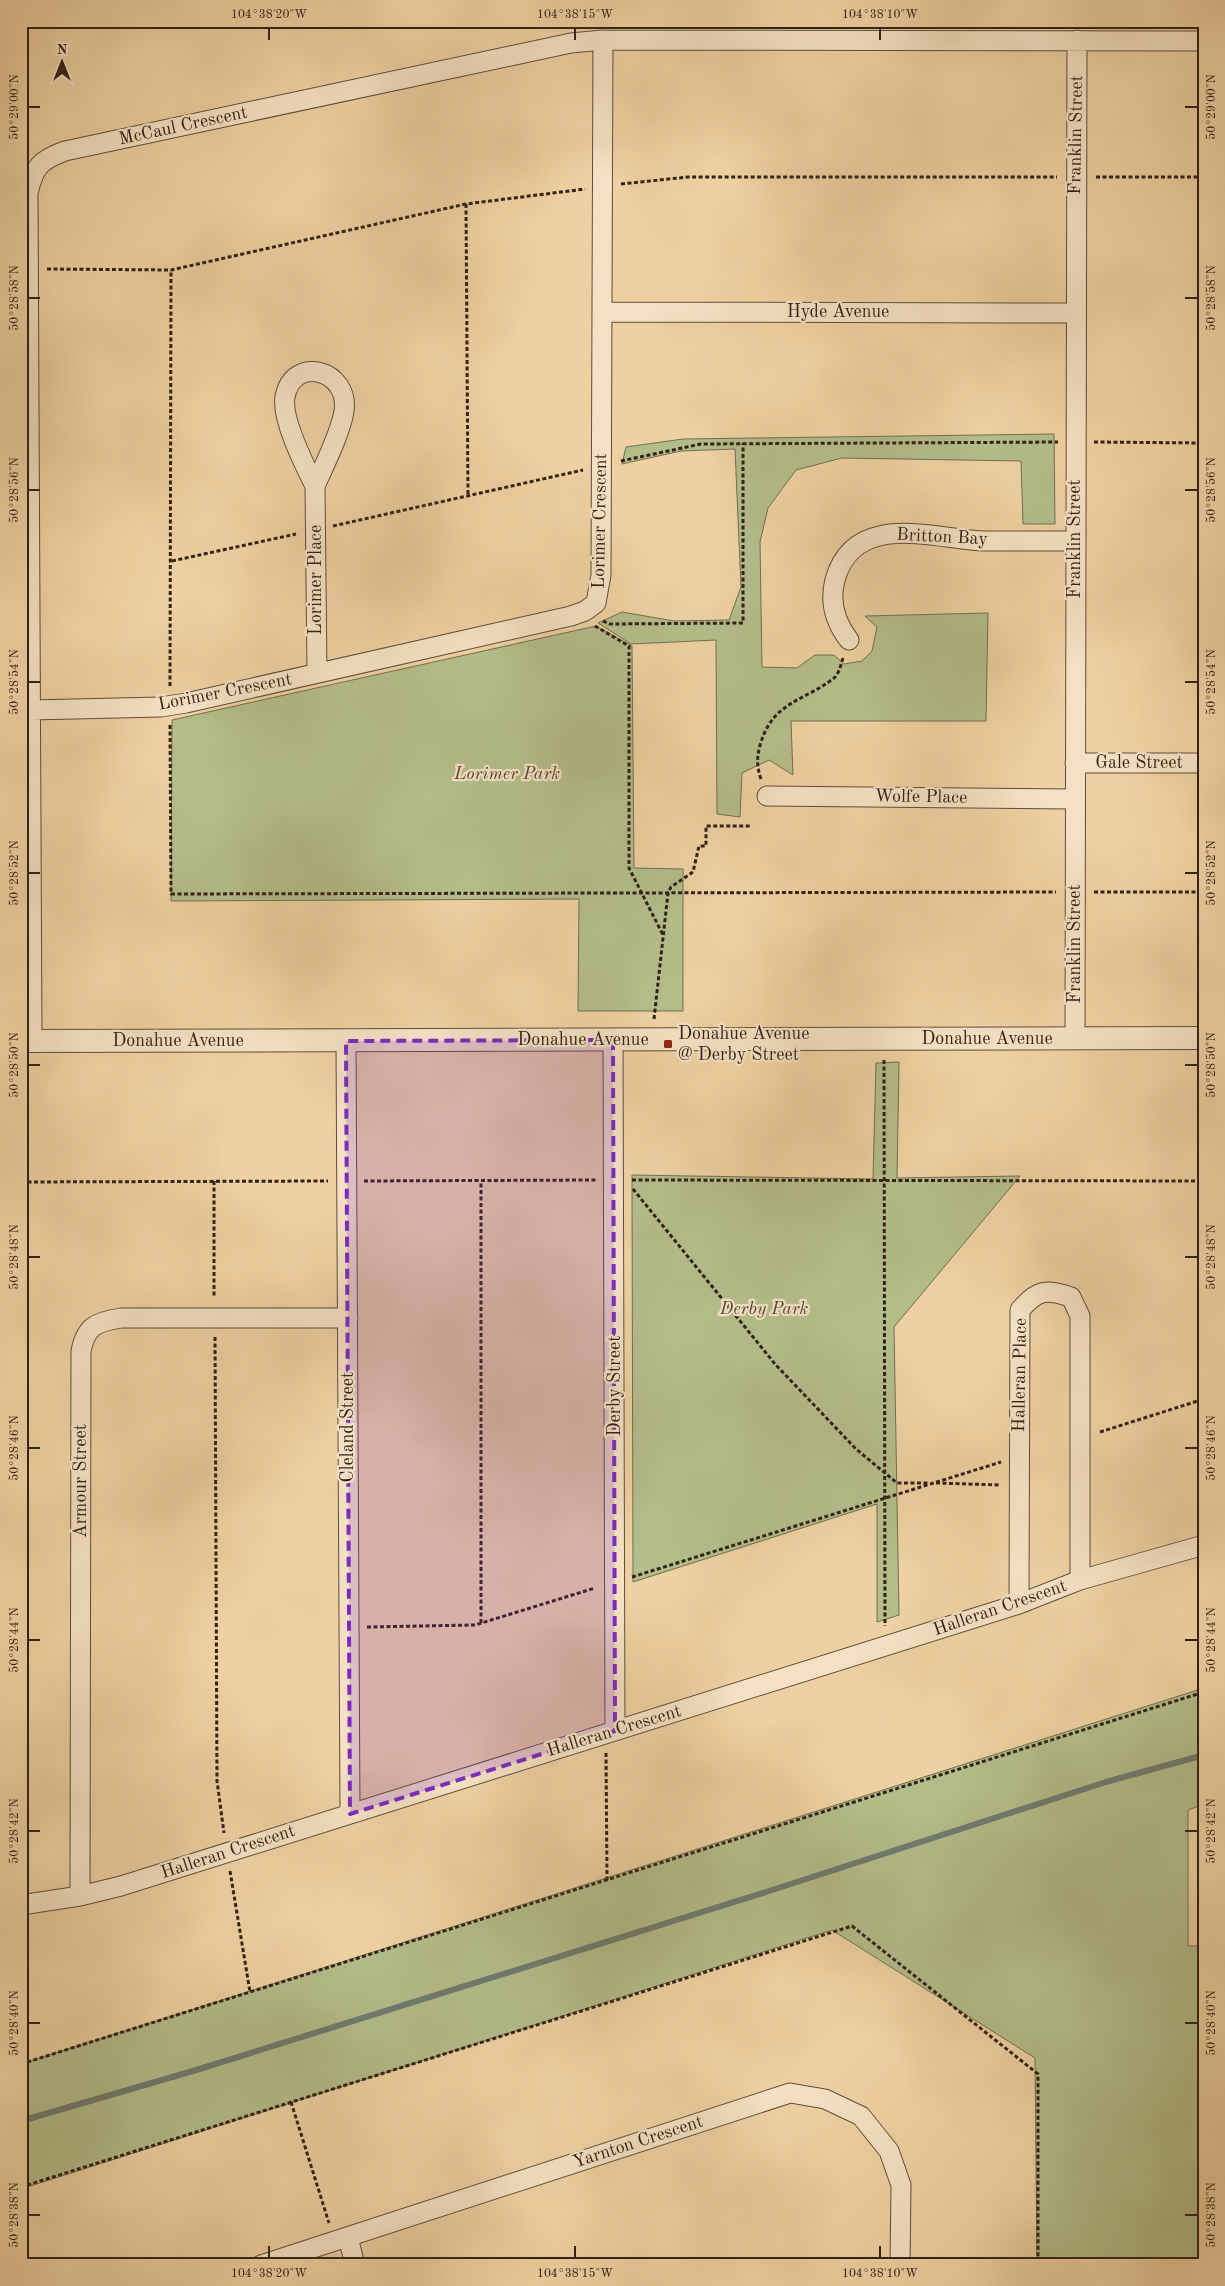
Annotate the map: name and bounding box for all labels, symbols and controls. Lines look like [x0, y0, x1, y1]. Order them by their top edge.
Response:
text: 104°38'15"W [537, 8, 613, 21]
text: 104°38'20"W [231, 9, 307, 21]
text: 104°38'10"W [842, 9, 918, 21]
north arrow [38, 38, 88, 88]
text: N [57, 43, 68, 57]
text: 50°29'00"N [8, 74, 21, 140]
text: 50°29'00"N [1205, 74, 1218, 140]
street label: Franklin Street [1066, 75, 1086, 195]
street label: McCaul Crescent [117, 104, 249, 148]
text: 50°28'58"N [8, 265, 21, 331]
text: 50°28'58"N [1205, 265, 1218, 331]
street label: Hyde Avenue [787, 303, 889, 321]
street label: Lorimer Crescent [590, 453, 610, 589]
text: 50°28'56"N [8, 457, 21, 523]
text: 50°28'56"N [1205, 457, 1218, 523]
street label: Franklin Street [1066, 479, 1084, 599]
street label: Lorimer Place [307, 525, 325, 635]
street label: Britton Bay [896, 526, 989, 548]
text: 50°28'54"N [8, 649, 21, 715]
text: 50°28'54"N [1205, 649, 1218, 715]
street label: Lorimer Crescent [157, 670, 293, 714]
street label: Gale Street [1095, 754, 1183, 772]
park label: Lorimer Park [453, 765, 560, 783]
street label: Wolfe Place [875, 787, 967, 807]
text: 50°28'52"N [8, 840, 21, 906]
text: 50°28'52"N [1205, 840, 1218, 906]
street label: Franklin Street [1066, 884, 1084, 1004]
place label: Donahue Avenue @ Derby Street [678, 1025, 809, 1064]
street label: Donahue Avenue [921, 1030, 1053, 1048]
street label: Donahue Avenue [517, 1031, 649, 1049]
text: 50°28'50"N [8, 1032, 21, 1098]
street label: Donahue Avenue [112, 1032, 244, 1050]
text: 50°28'50"N [1205, 1032, 1218, 1098]
marker: Donahue Avenue @ Derby Street [662, 1038, 674, 1050]
text: 50°28'48"N [8, 1224, 21, 1290]
text: 50°28'48"N [1205, 1224, 1218, 1290]
park label: Derby Park [719, 1300, 809, 1318]
street label: Halleran Place [1010, 1318, 1030, 1432]
street label: Derby Street [606, 1335, 624, 1437]
street label: Cleland Street [339, 1372, 357, 1482]
text: 50°28'46"N [8, 1415, 21, 1481]
text: 50°28'46"N [1205, 1415, 1218, 1481]
street label: Armour Street [72, 1424, 90, 1538]
street label: Halleran Crescent [931, 1577, 1069, 1639]
text: 50°28'44"N [8, 1607, 21, 1673]
text: 50°28'44"N [1205, 1607, 1218, 1673]
street label: Halleran Crescent [545, 1702, 683, 1760]
text: 50°28'42"N [8, 1798, 21, 1864]
text: 50°28'42"N [1205, 1798, 1218, 1864]
street label: Halleran Crescent [159, 1822, 297, 1882]
text: 50°28'40"N [8, 1990, 21, 2056]
text: 50°28'40"N [1205, 1990, 1218, 2056]
street label: Yarnton Crescent [571, 2112, 705, 2172]
text: 50°28'38"N [8, 2182, 21, 2248]
text: 50°28'38"N [1205, 2182, 1218, 2248]
text: 104°38'15"W [537, 2267, 613, 2280]
text: 104°38'20"W [231, 2268, 307, 2280]
text: 104°38'10"W [842, 2268, 918, 2280]

